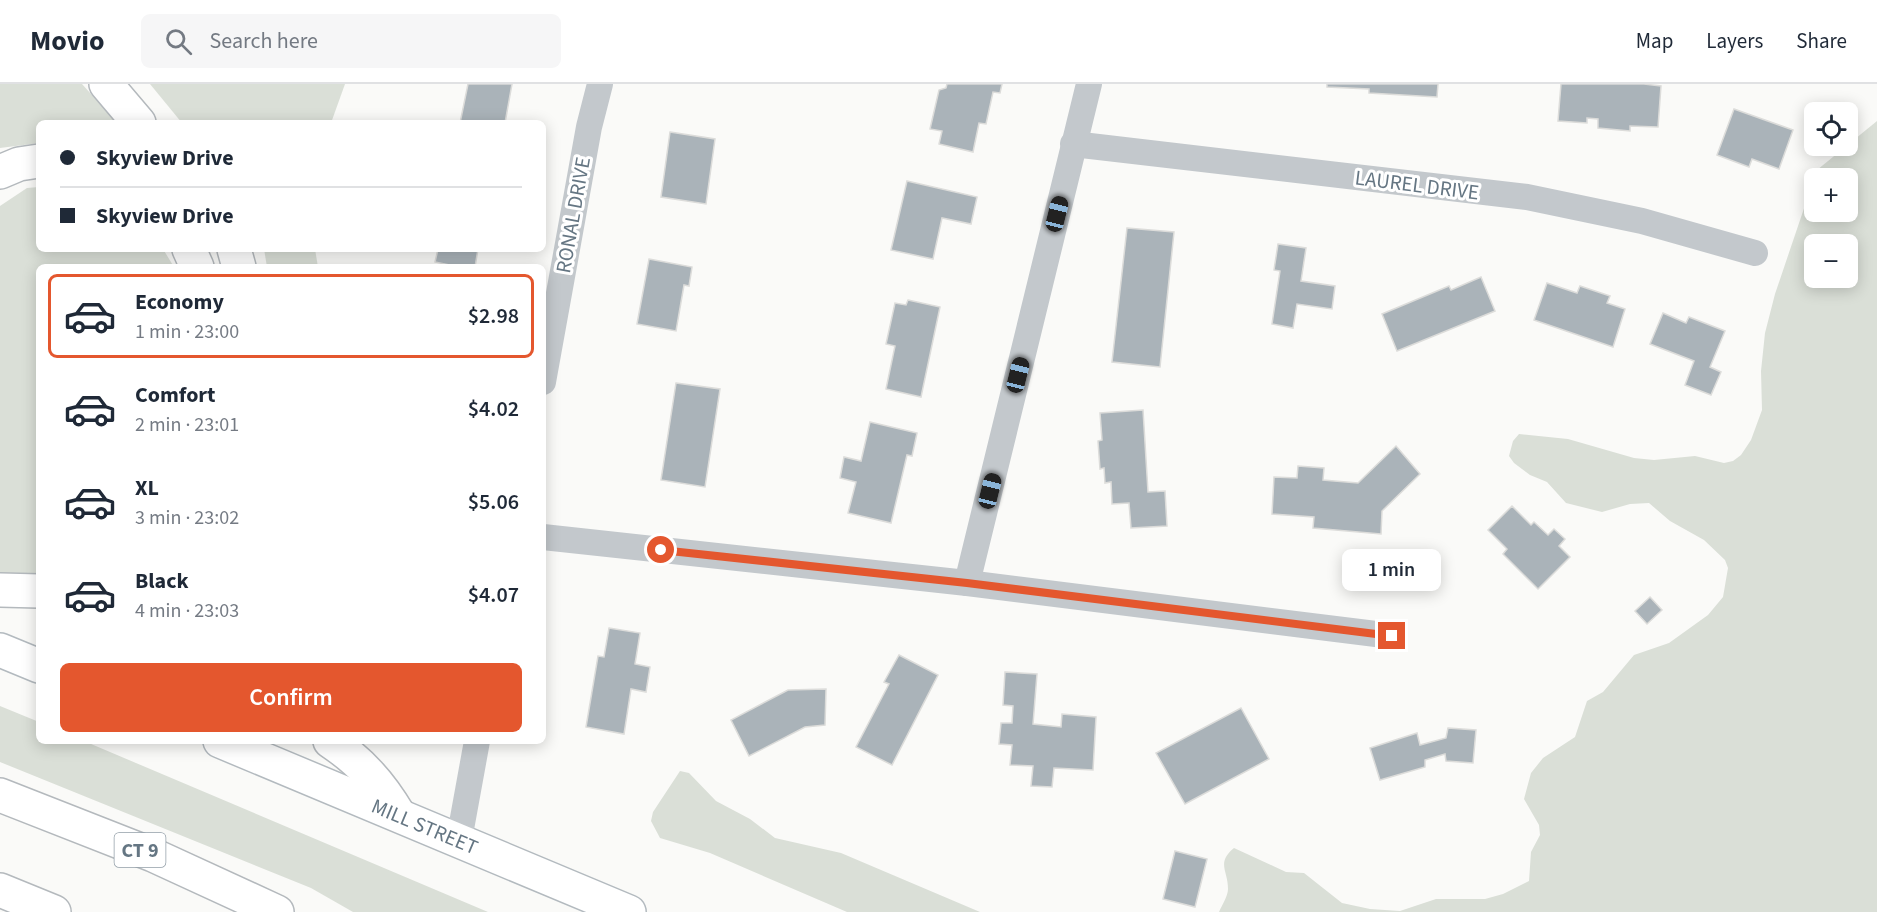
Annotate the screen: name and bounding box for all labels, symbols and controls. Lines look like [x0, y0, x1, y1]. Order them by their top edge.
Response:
search box [141, 14, 561, 68]
text: Movio [30, 21, 105, 61]
icon: search [162, 25, 195, 58]
text: Search here [210, 25, 318, 57]
text: Map [1636, 26, 1673, 56]
text: Layers [1706, 26, 1763, 56]
text: Share [1796, 26, 1847, 56]
map controls [1804, 102, 1858, 288]
button: locate [1804, 102, 1858, 156]
text: Skyview Drive [96, 142, 234, 174]
street label: RONAL DRIVE [548, 155, 598, 275]
street label: LAUREL DRIVE [1353, 163, 1481, 207]
button: + [1804, 168, 1858, 222]
car [1044, 194, 1070, 234]
text: Skyview Drive [96, 200, 234, 232]
button: − [1804, 234, 1858, 288]
text: Economy [135, 286, 224, 318]
icon: car [63, 289, 117, 343]
text: $2.98 [468, 300, 519, 332]
text: 1 min · 23:00 [135, 318, 239, 346]
car [1005, 355, 1031, 395]
text: Comfort [135, 379, 216, 411]
icon: car [63, 382, 117, 436]
text: $4.02 [468, 393, 519, 425]
text: 2 min · 23:01 [135, 411, 239, 439]
car [977, 471, 1003, 511]
text: XL [135, 472, 159, 504]
icon: car [63, 475, 117, 529]
text: $5.06 [468, 486, 519, 518]
text: 3 min · 23:02 [135, 504, 239, 532]
route start [647, 536, 674, 563]
callout: 1 min [1342, 549, 1442, 591]
text: 1 min [1368, 556, 1415, 584]
text: Black [135, 565, 189, 597]
icon: car [63, 568, 117, 622]
text: $4.07 [468, 579, 519, 611]
text: 4 min · 23:03 [135, 597, 239, 625]
route end [1378, 622, 1405, 649]
button: Confirm [60, 663, 522, 732]
street label: MILL STREET [367, 791, 483, 862]
road number: CT 9 [114, 833, 166, 867]

